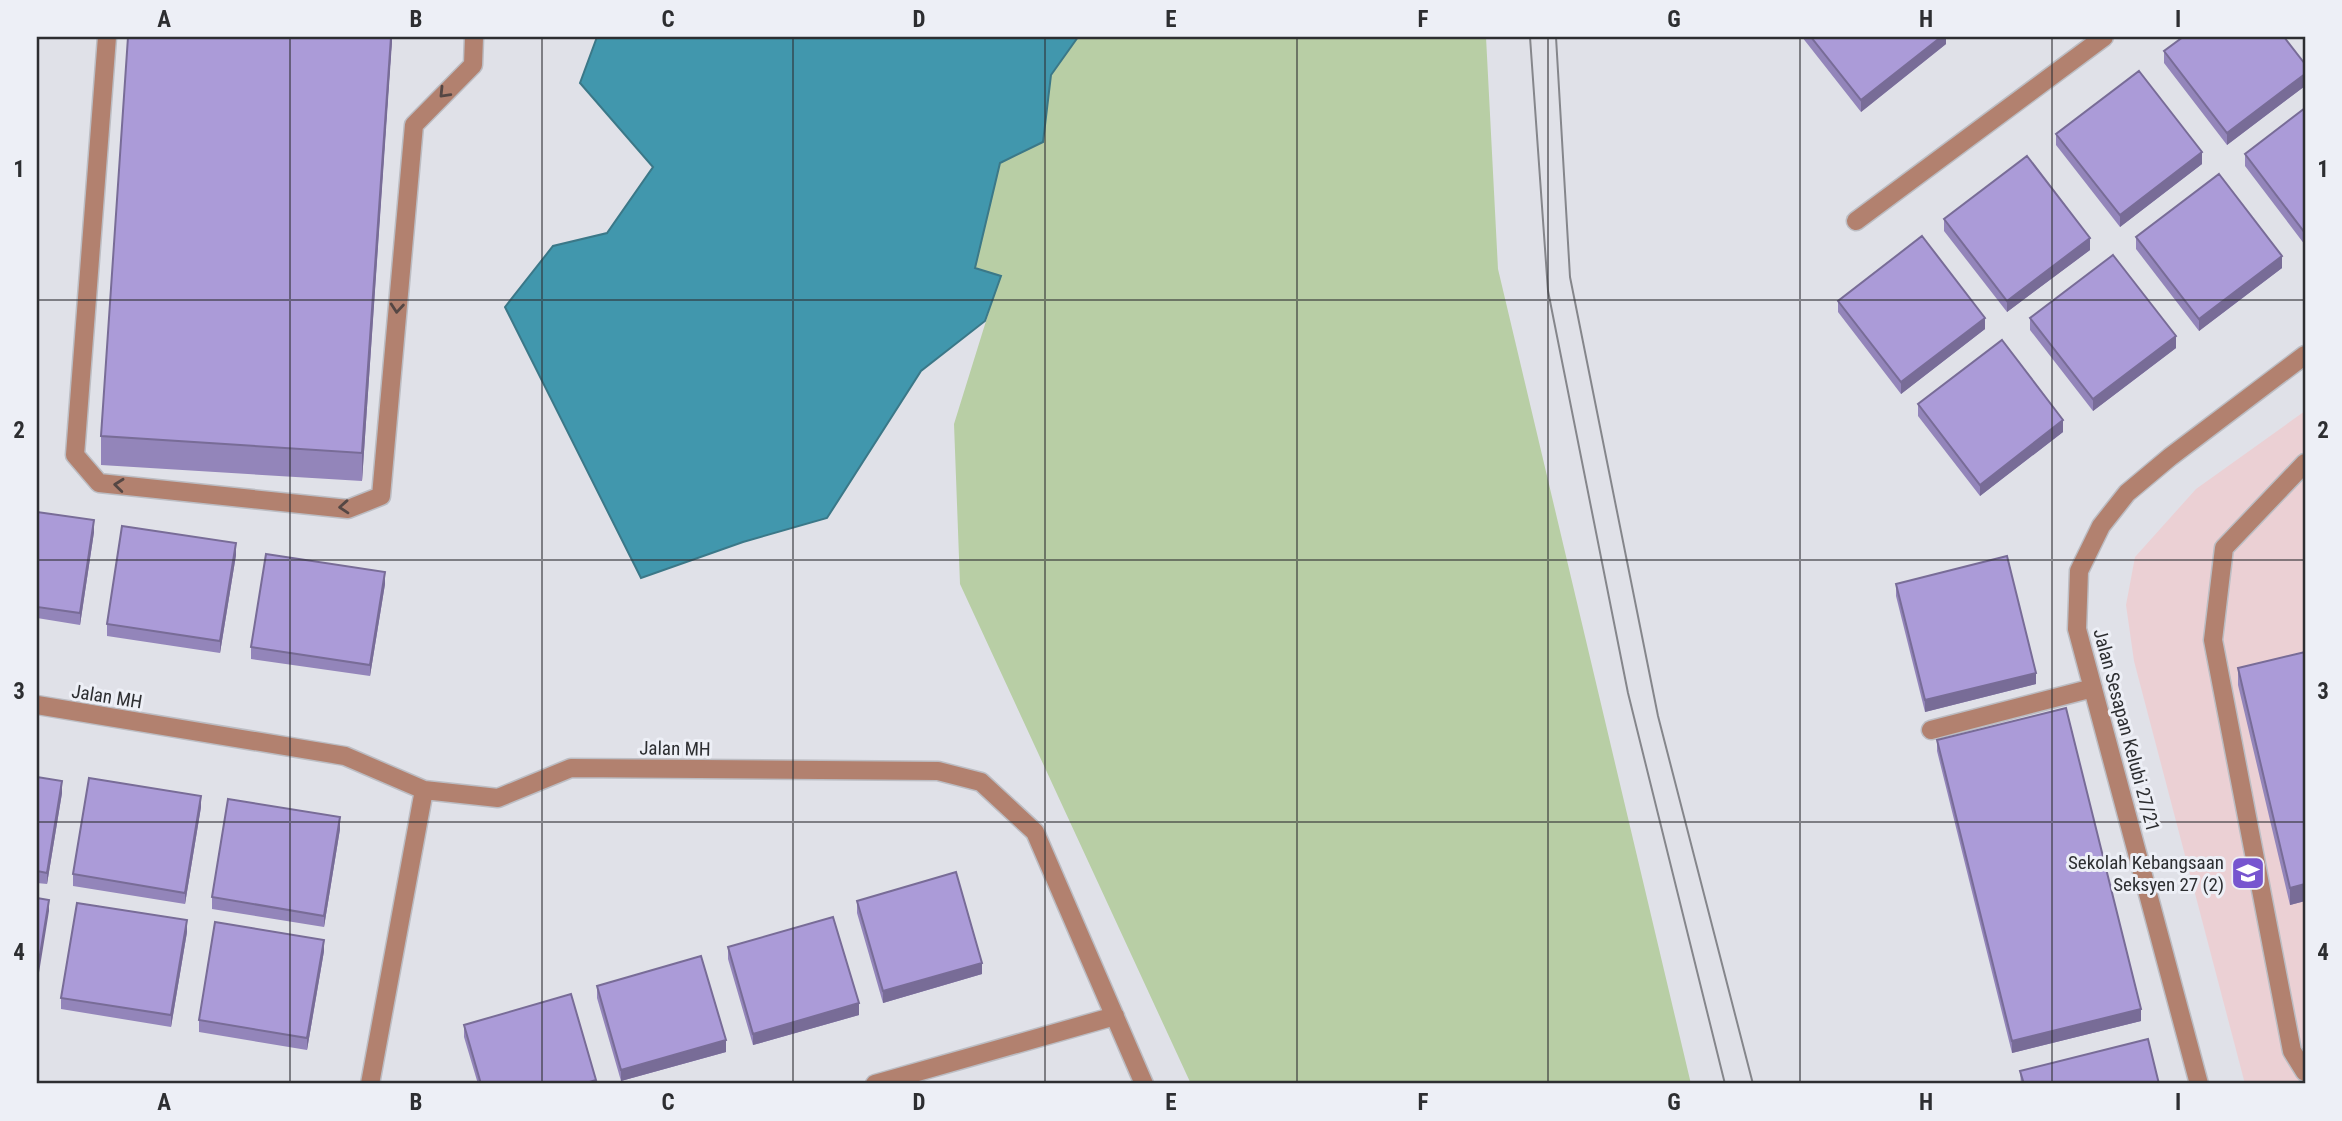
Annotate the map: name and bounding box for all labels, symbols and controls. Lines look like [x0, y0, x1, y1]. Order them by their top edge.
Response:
text: A [157, 6, 171, 33]
text: B [410, 6, 422, 33]
text: C [661, 6, 675, 33]
text: D [913, 6, 926, 33]
text: E [1165, 6, 1177, 33]
text: F [1418, 6, 1429, 33]
text: G [1667, 6, 1681, 33]
text: H [1919, 6, 1933, 33]
text: I [2175, 6, 2181, 33]
one-way arrow [440, 85, 453, 98]
text: 1 [13, 156, 25, 183]
text: 1 [2317, 156, 2329, 183]
one-way arrow [390, 302, 405, 313]
text: 2 [13, 417, 25, 444]
text: 2 [2317, 417, 2329, 444]
one-way arrow [113, 478, 124, 493]
one-way arrow [339, 499, 350, 514]
street label: Jalan Sesapan Kelubi 27/21 [2088, 626, 2165, 834]
text: 3 [13, 678, 25, 705]
text: 3 [2317, 678, 2329, 705]
street label: Jalan MH [70, 680, 144, 713]
street label: Jalan MH [639, 736, 711, 761]
place label: Sekolah Kebangsaan Seksyen 27 (2) [2068, 851, 2224, 896]
school or university icon: Sekolah Kebangsaan Seksyen 27 (2) [2229, 854, 2267, 892]
text: 4 [13, 939, 25, 966]
text: 4 [2317, 939, 2329, 966]
text: A [157, 1089, 171, 1116]
text: B [410, 1089, 422, 1116]
text: C [661, 1089, 675, 1116]
text: D [913, 1089, 926, 1116]
text: E [1165, 1089, 1177, 1116]
text: F [1418, 1089, 1429, 1116]
text: G [1667, 1089, 1681, 1116]
text: H [1919, 1089, 1933, 1116]
text: I [2175, 1089, 2181, 1116]

